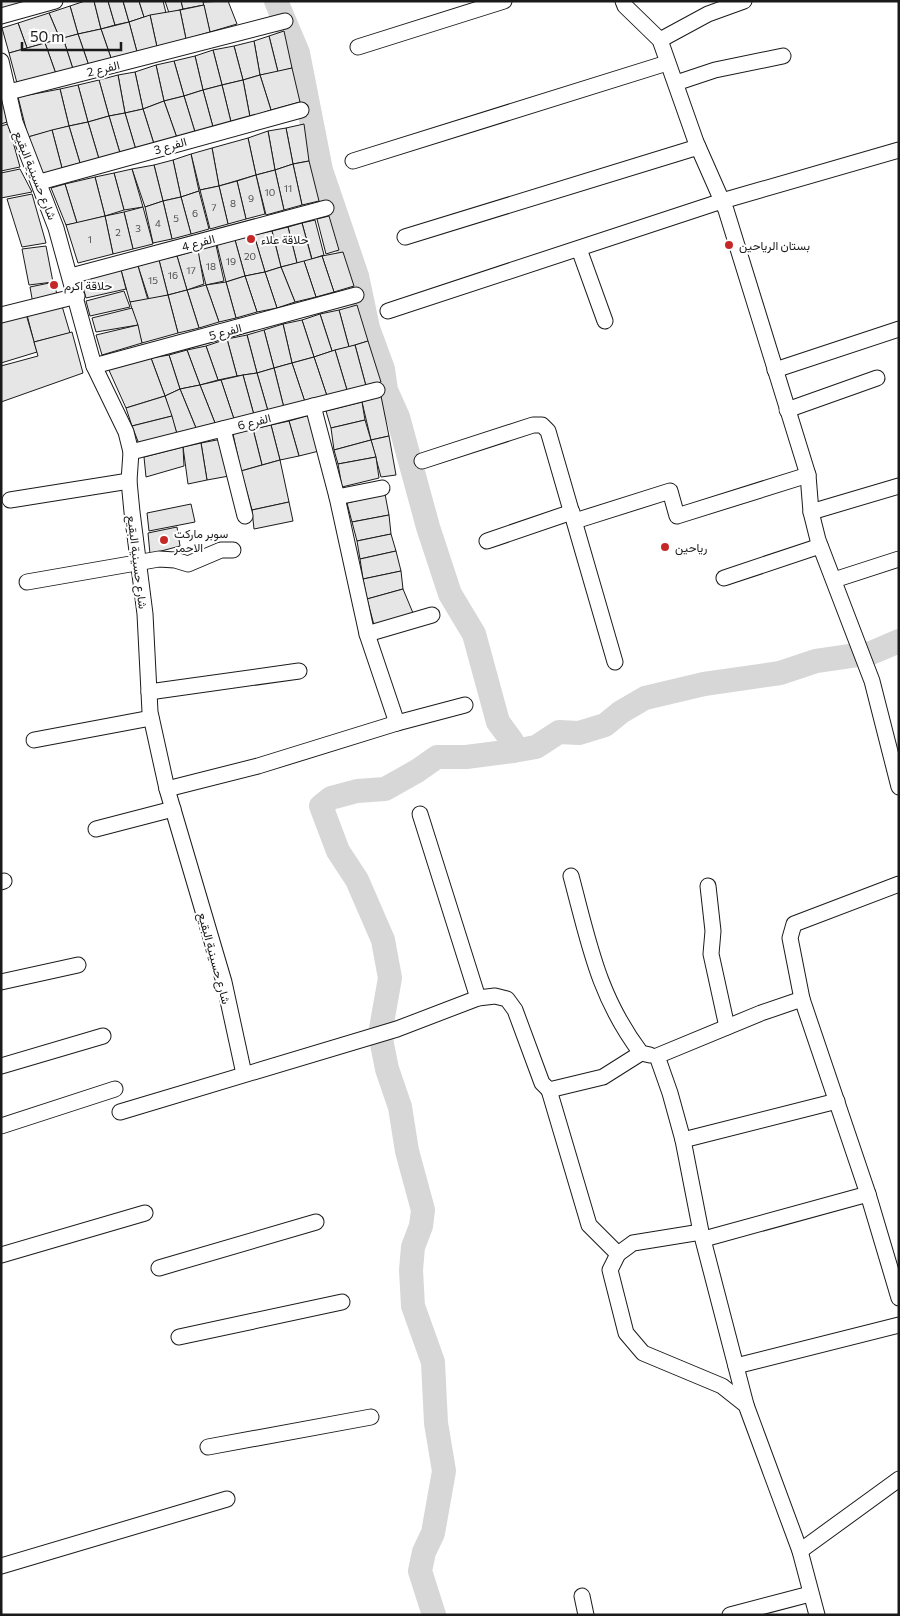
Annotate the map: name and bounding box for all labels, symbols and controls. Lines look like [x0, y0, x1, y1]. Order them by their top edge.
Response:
scale bar [22, 20, 121, 52]
text: 50 m [30, 27, 64, 45]
street label: الفرع 2 [85, 57, 122, 82]
street label: شارع حسينية البقيع [9, 129, 60, 223]
street label: الفرع 3 [152, 134, 189, 159]
house number: 11 [284, 182, 292, 194]
house number: 10 [265, 186, 275, 198]
house number: 9 [248, 192, 254, 204]
house number: 8 [230, 197, 236, 209]
house number: 7 [211, 201, 217, 213]
house number: 6 [192, 207, 198, 219]
house number: 5 [173, 212, 179, 224]
house number: 4 [155, 217, 161, 229]
house number: 3 [135, 222, 141, 234]
house number: 2 [115, 226, 121, 238]
street label: الفرع 4 [180, 231, 217, 256]
place label: حلاقة علاء [261, 232, 309, 246]
house number: 1 [88, 233, 92, 245]
marker: حلاقة علاء [245, 233, 257, 245]
place label: بستان الرياحين [739, 238, 810, 254]
marker: بستان الرياحين [723, 239, 735, 251]
house number: 20 [244, 250, 256, 262]
house number: 19 [226, 255, 236, 267]
house number: 18 [206, 260, 216, 272]
house number: 17 [186, 264, 196, 276]
house number: 16 [168, 269, 178, 281]
house number: 15 [148, 274, 158, 286]
place label: حلاقة اكرم [64, 278, 112, 294]
marker: حلاقة اكرم [48, 279, 60, 291]
street label: الفرع 5 [207, 320, 244, 345]
street label: الفرع 6 [236, 410, 273, 435]
street label: شارع حسينية البقيع [122, 514, 151, 610]
place label: سوبر ماركت الاحمر [173, 526, 228, 556]
marker: سوبر ماركت الاحمر [158, 534, 170, 546]
place label: رياحين [675, 540, 707, 556]
marker: رياحين [659, 541, 671, 553]
street label: شارع حسينية البقيع [193, 911, 234, 1006]

